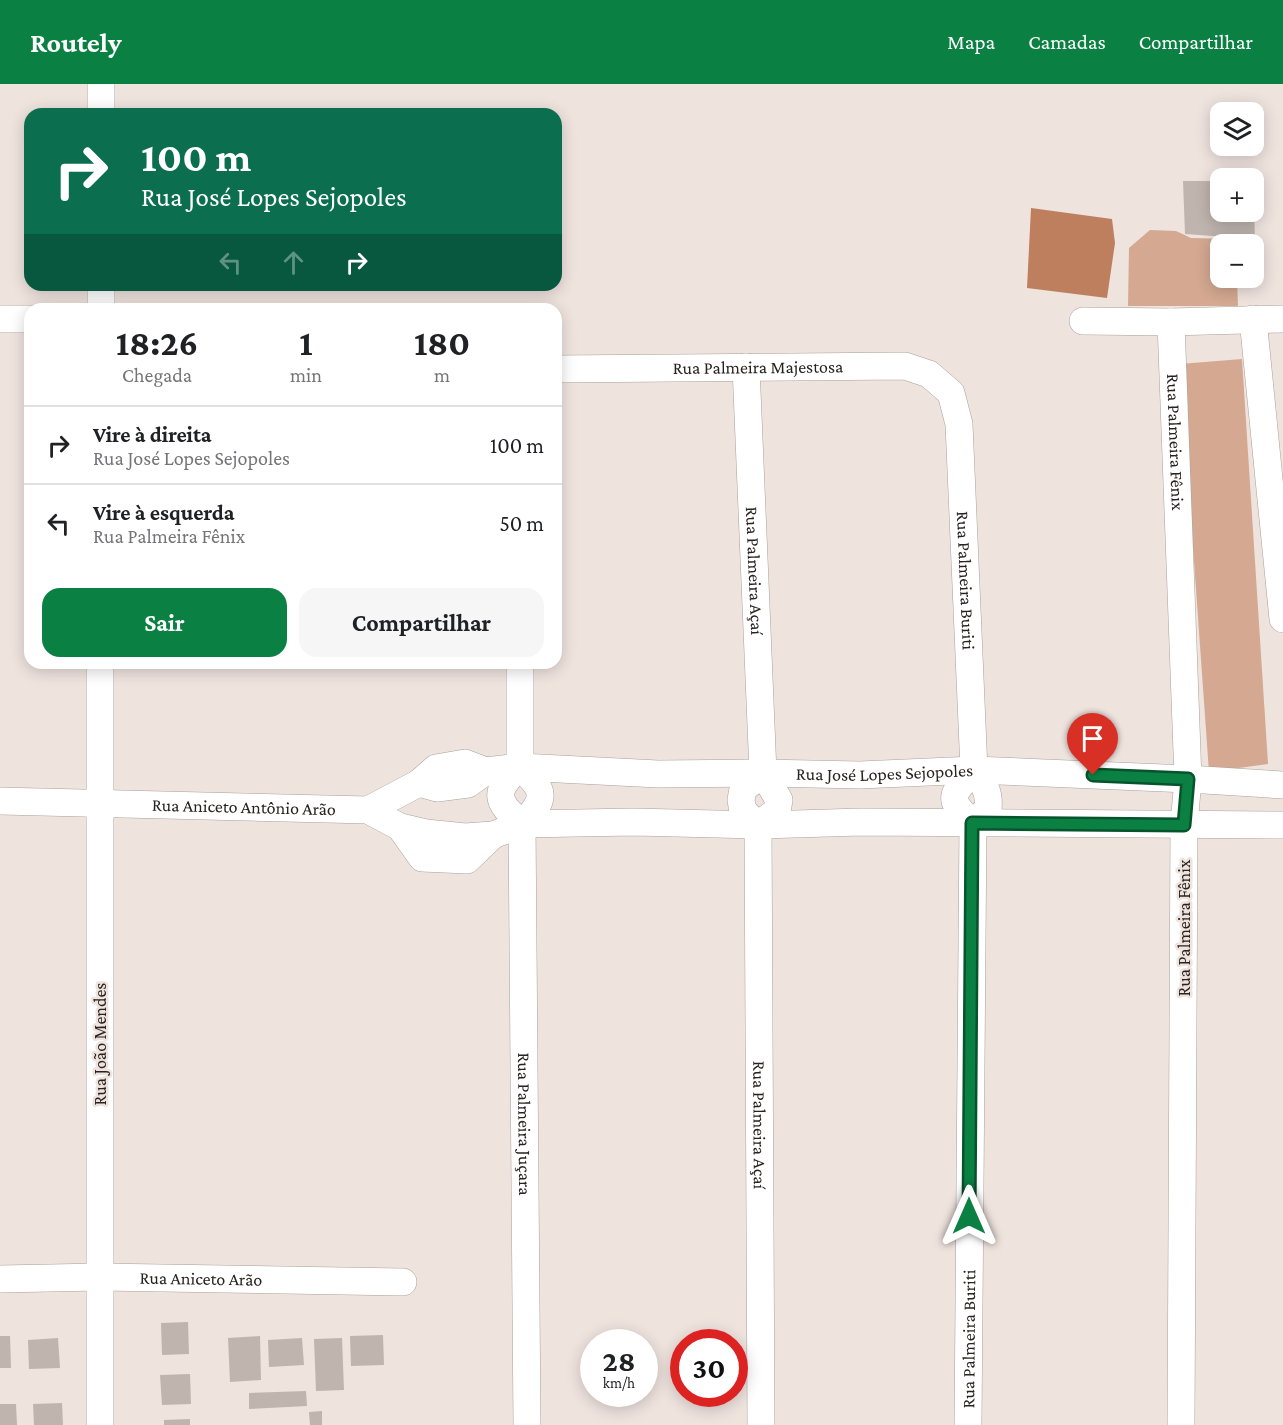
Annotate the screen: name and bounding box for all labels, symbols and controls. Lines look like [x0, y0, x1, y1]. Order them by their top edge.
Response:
text: Routely [30, 27, 122, 58]
text: Mapa [947, 30, 995, 54]
text: Camadas [1028, 30, 1106, 54]
text: Compartilhar [1139, 30, 1253, 54]
map controls [1210, 102, 1264, 288]
button: layers [1210, 102, 1264, 156]
icon: right [42, 132, 120, 210]
text: 100 m [141, 133, 251, 180]
button: + [1210, 168, 1264, 222]
text: Rua José Lopes Sejopoles [141, 182, 407, 212]
button: − [1210, 234, 1264, 288]
icon: left [214, 246, 247, 279]
icon: ahead [277, 246, 310, 279]
icon: right [340, 246, 373, 279]
text: 18:26 [116, 323, 198, 363]
text: 1 [299, 323, 313, 363]
text: 180 [414, 323, 470, 363]
street label: Rua Palmeira Majestosa [673, 357, 843, 378]
text: Chegada [122, 364, 192, 386]
text: min [290, 364, 322, 386]
text: m [434, 364, 450, 386]
street label: Rua Palmeira Fênix [1163, 373, 1188, 511]
text: Vire à direita [93, 422, 212, 447]
icon: right [42, 429, 75, 462]
text: 100 m [490, 433, 544, 458]
text: Rua José Lopes Sejopoles [93, 447, 290, 469]
text: Vire à esquerda [93, 500, 234, 525]
street label: Rua Palmeira Açaí [742, 506, 767, 637]
icon: left [42, 507, 75, 540]
text: 50 m [499, 511, 544, 536]
street label: Rua Palmeira Buriti [953, 511, 979, 651]
text: Rua Palmeira Fênix [93, 525, 245, 547]
button: Sair [42, 588, 287, 657]
button: Compartilhar [299, 588, 544, 657]
pin [1067, 713, 1118, 775]
icon: arrive [1076, 722, 1109, 755]
street label: Rua José Lopes Sejopoles [796, 760, 973, 785]
street label: Rua Aniceto Antônio Arão [152, 795, 336, 819]
street label: Rua Palmeira Fênix [1174, 859, 1194, 996]
street label: Rua João Mendes [90, 983, 110, 1105]
street label: Rua Palmeira Juçara [514, 1052, 535, 1196]
street label: Rua Palmeira Açaí [749, 1061, 770, 1191]
position arrow [937, 1184, 1001, 1248]
street label: Rua Aniceto Arão [139, 1268, 263, 1290]
street label: Rua Palmeira Buriti [958, 1269, 979, 1409]
speed limit sign: 30 [670, 1329, 748, 1407]
text: 28 [603, 1344, 635, 1377]
text: km/h [603, 1375, 635, 1391]

